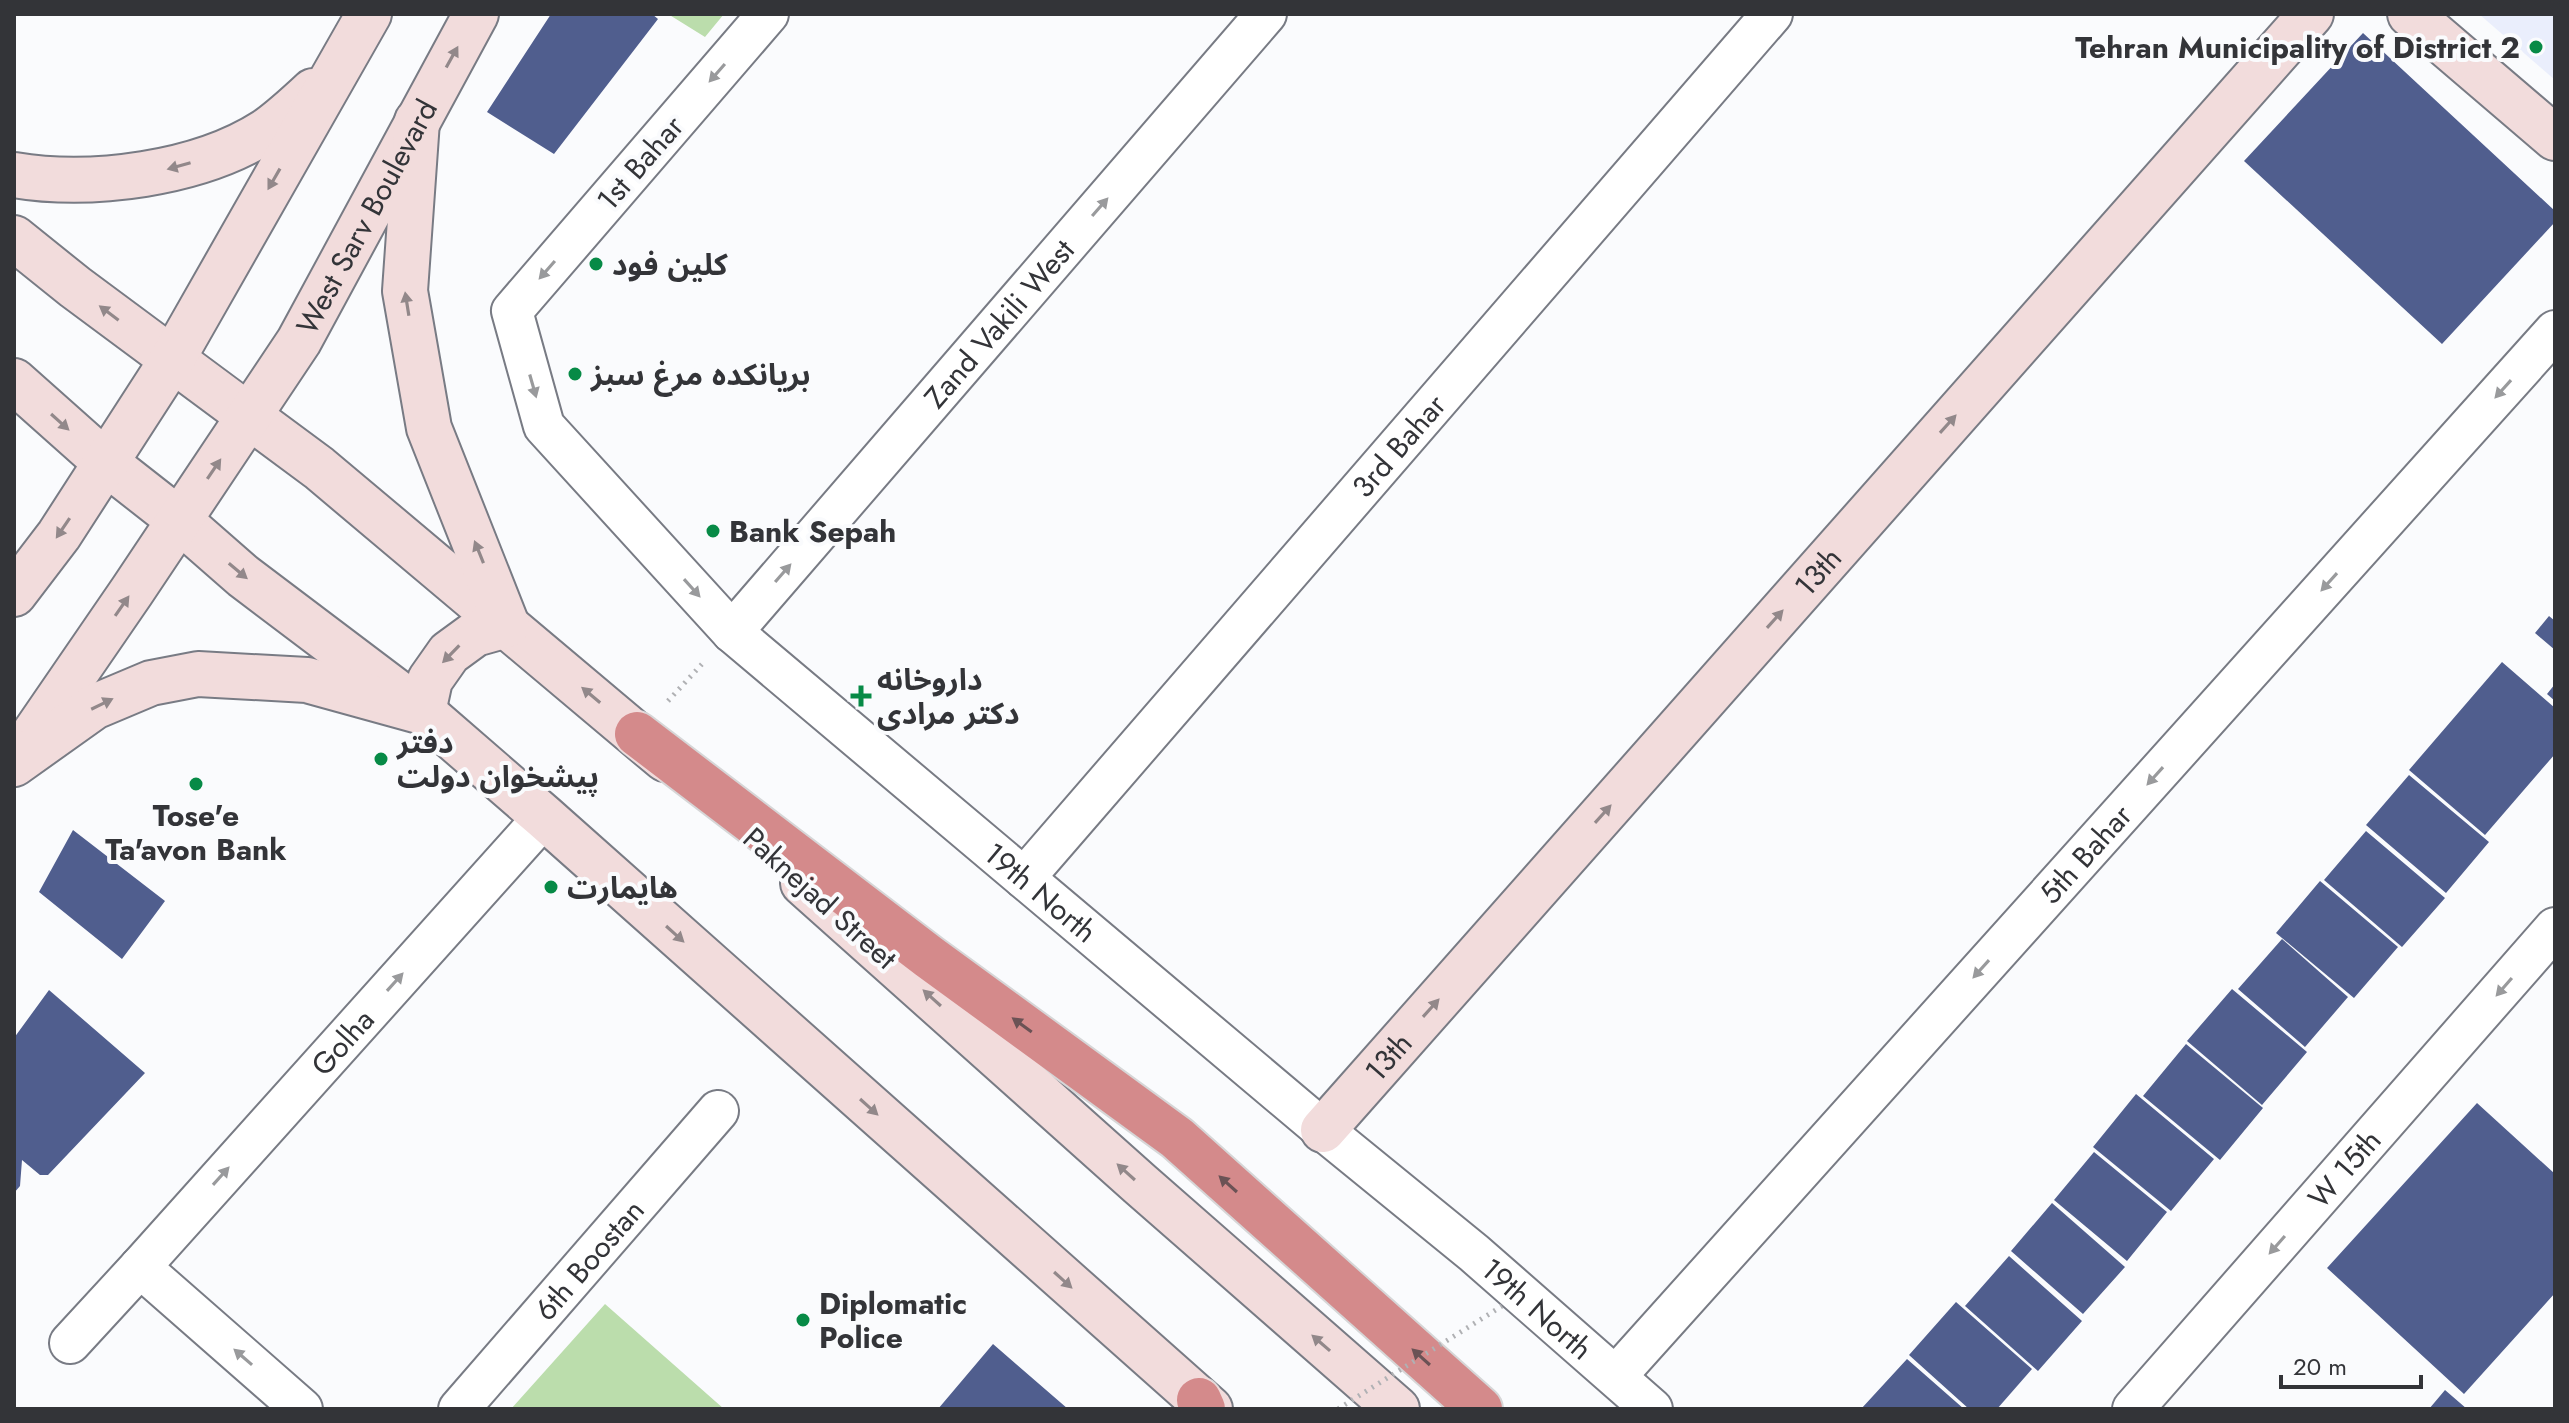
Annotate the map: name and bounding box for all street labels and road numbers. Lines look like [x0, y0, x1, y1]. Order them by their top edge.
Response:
street label: West Sarv Boulevard [285, 92, 447, 342]
street label: 1st Bahar [587, 106, 694, 220]
street label: Zand Vakili West [914, 229, 1084, 417]
street label: 3rd Bahar [1341, 384, 1456, 507]
street label: 13th [1784, 537, 1851, 605]
street label: 5th Bahar [2029, 794, 2142, 913]
street label: Paknejad Street [734, 817, 907, 979]
street label: 19th North [975, 832, 1106, 952]
street label: Golha [301, 999, 384, 1085]
street label: 13th [1354, 1023, 1422, 1091]
street label: W 15th [2298, 1120, 2391, 1217]
street label: 6th Boostan [524, 1190, 654, 1330]
street label: 19th North [1472, 1248, 1602, 1369]

